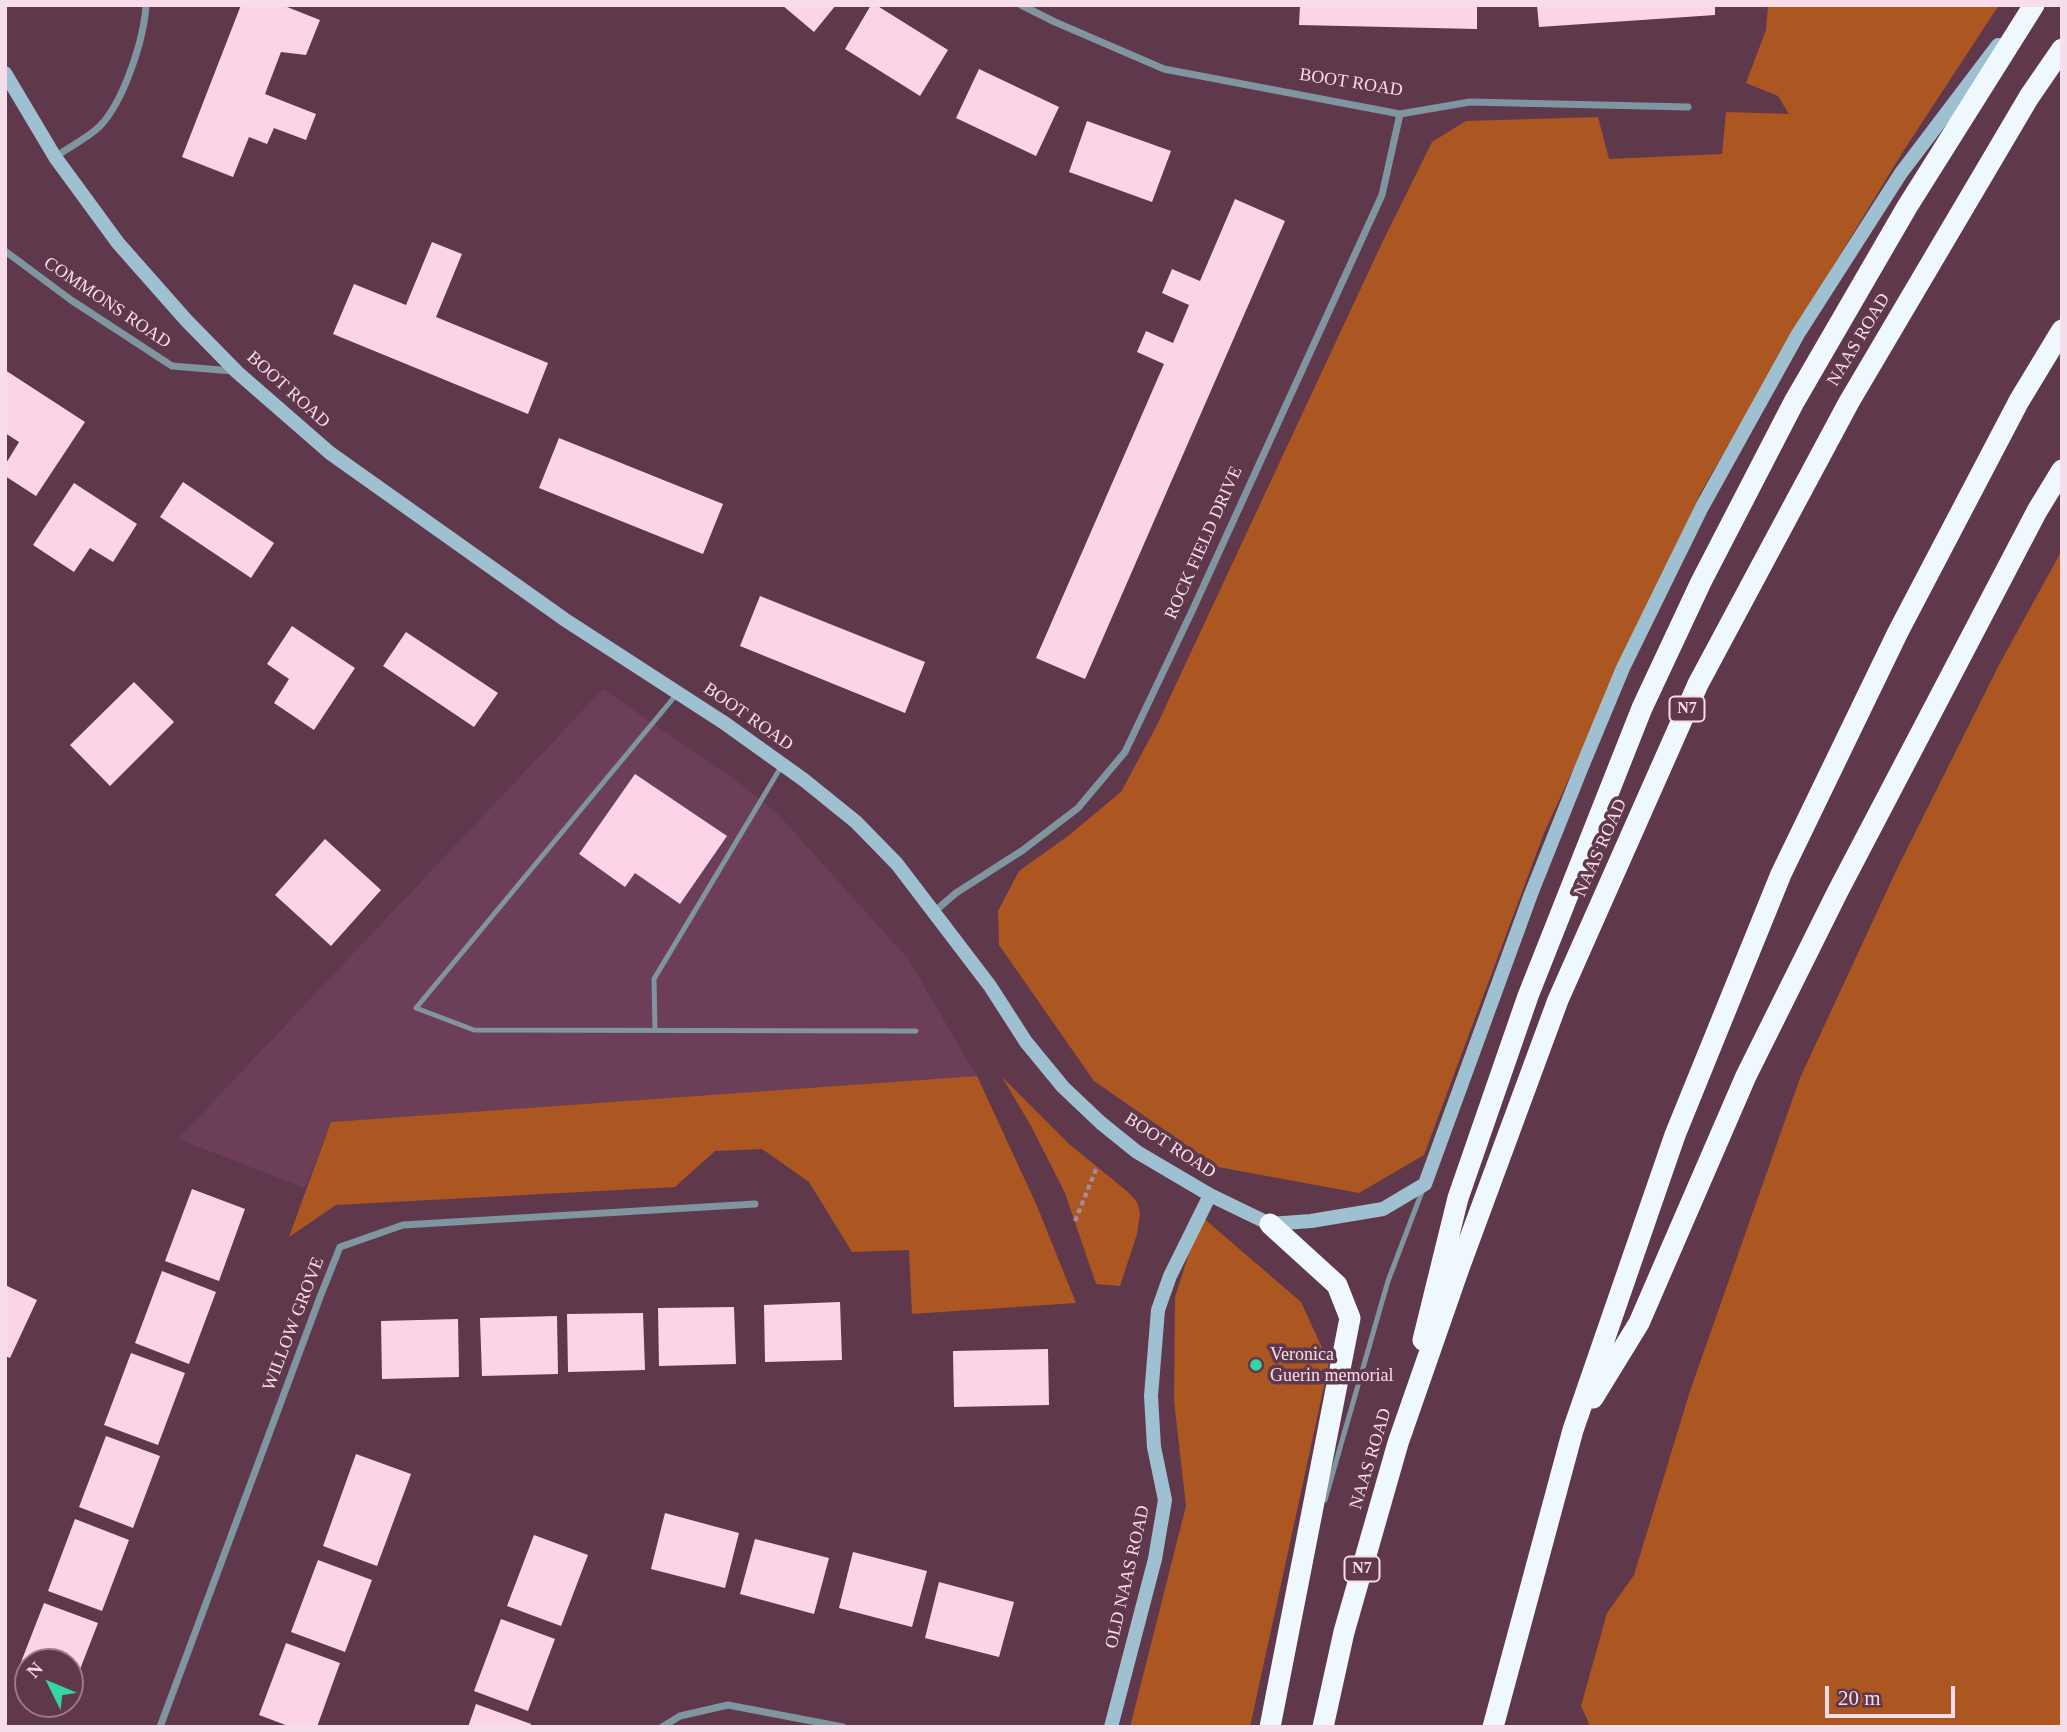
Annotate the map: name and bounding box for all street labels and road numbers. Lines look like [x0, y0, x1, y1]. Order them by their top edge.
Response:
street label: BOOT ROAD [1298, 64, 1404, 102]
street label: COMMONS ROAD [39, 253, 175, 353]
street label: NAAS ROAD [1823, 290, 1895, 390]
street label: BOOT ROAD [242, 347, 334, 433]
street label: ROCK FIELD DRIVE [1161, 463, 1247, 623]
street label: BOOT ROAD [699, 678, 797, 756]
road number: N7 [1670, 696, 1704, 722]
street label: NAAS ROAD [1570, 796, 1632, 900]
street label: BOOT ROAD [1120, 1108, 1220, 1184]
street label: WILLOW GROVE [259, 1254, 329, 1394]
street label: NAAS ROAD [1345, 1406, 1397, 1512]
street label: OLD NAAS ROAD [1101, 1503, 1155, 1651]
road number: N7 [1344, 1556, 1380, 1582]

